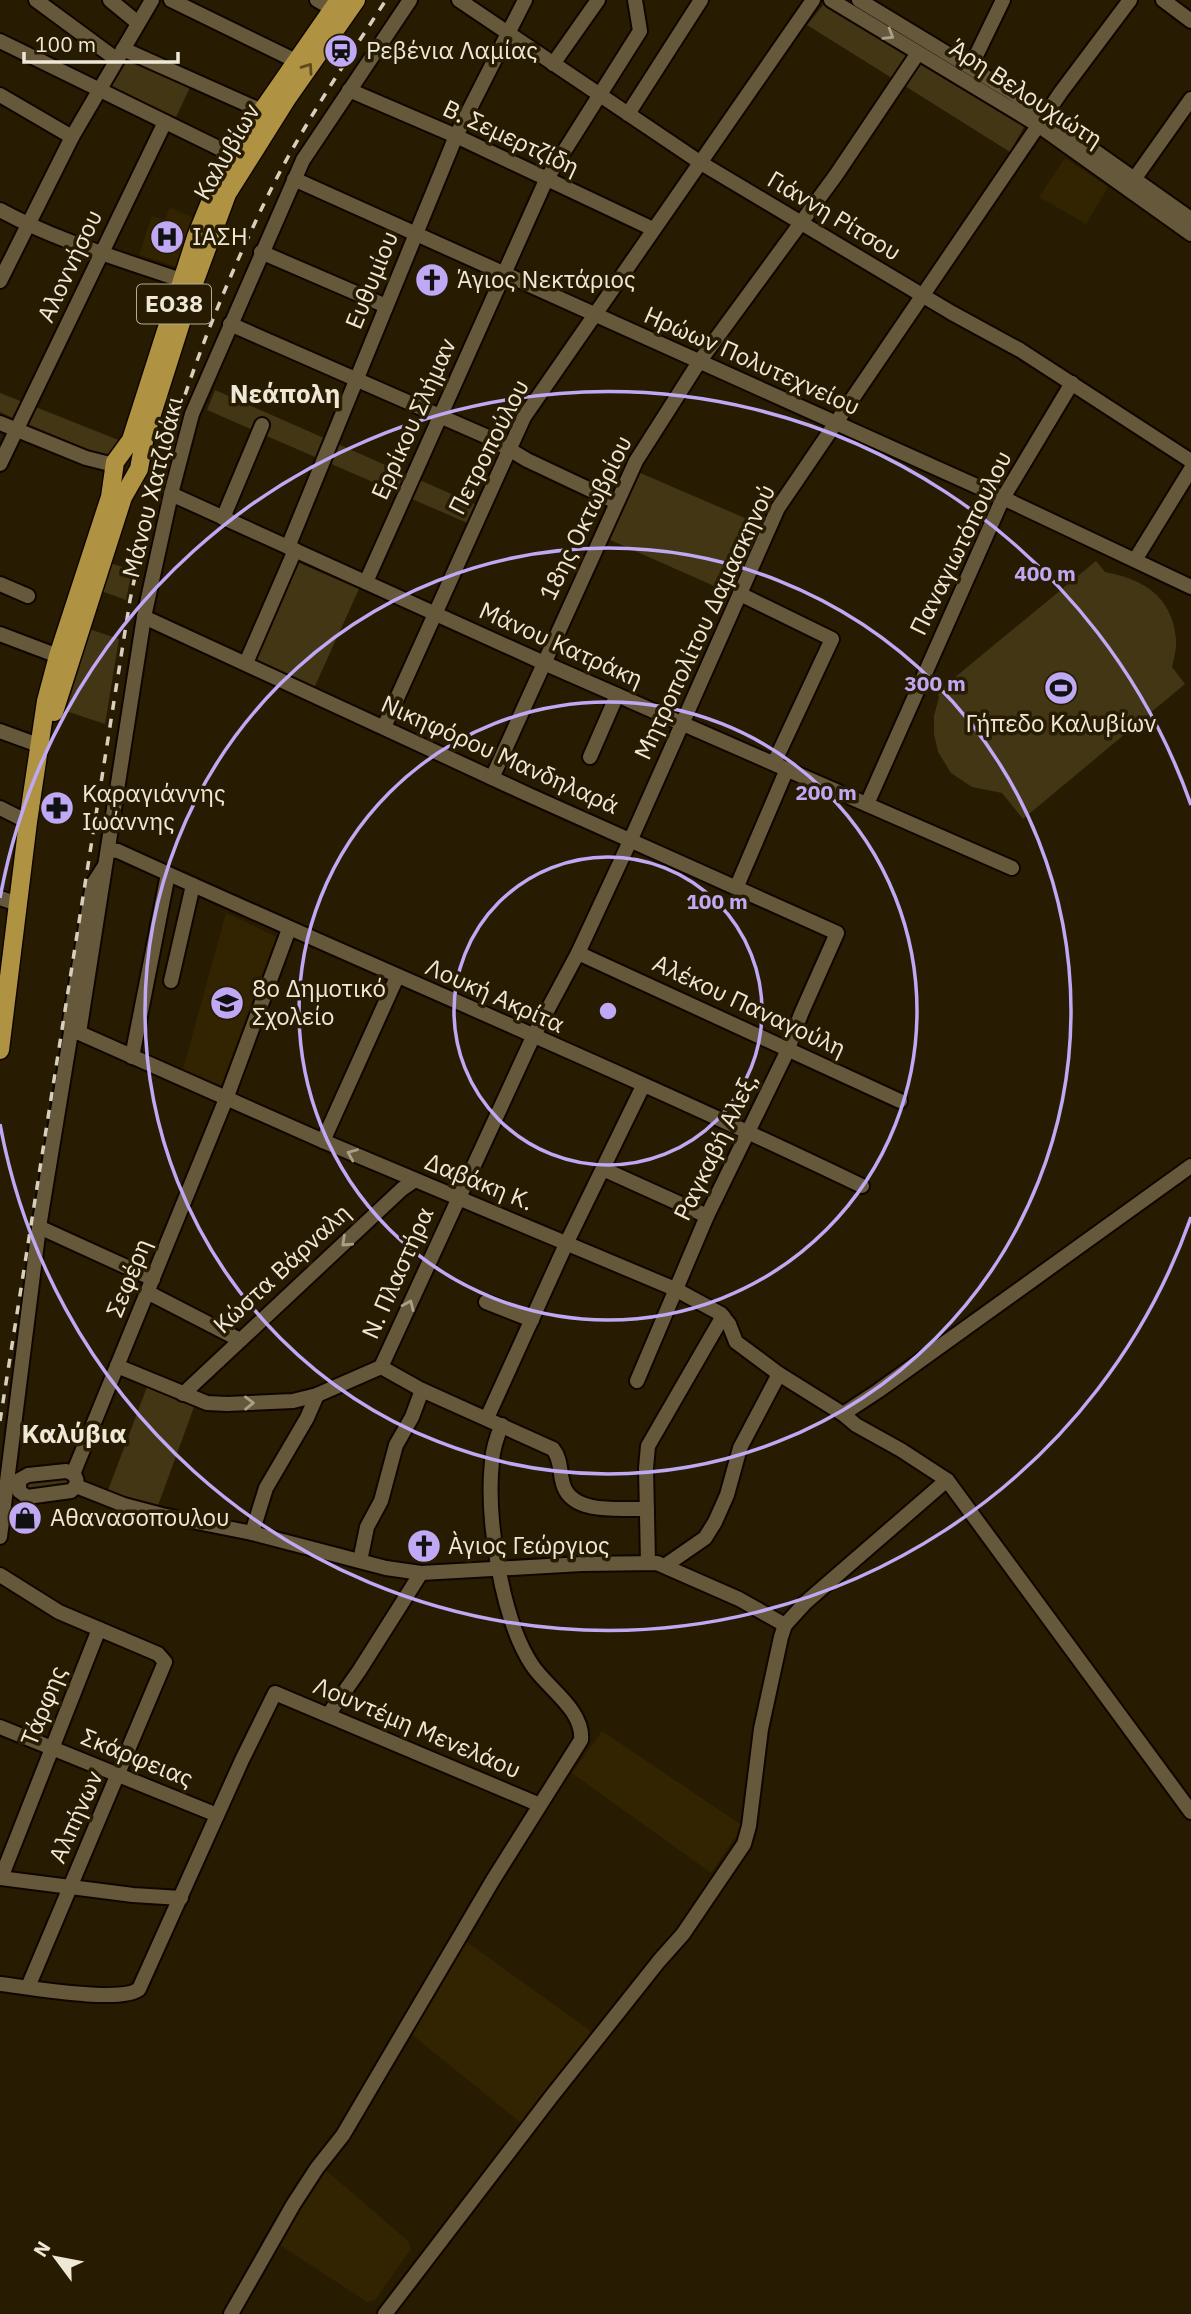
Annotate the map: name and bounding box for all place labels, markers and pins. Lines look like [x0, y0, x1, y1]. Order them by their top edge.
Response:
station icon: Ρεβένια Λαμίας [322, 32, 360, 70]
place label: Ρεβένια Λαμίας [366, 34, 538, 66]
hospital icon: ΙΑΣΗ [148, 218, 186, 256]
place label: ΙΑΣΗ [192, 220, 248, 252]
church icon: Άγιος Νεκτάριος [413, 261, 451, 299]
place label: Άγιος Νεκτάριος [457, 263, 636, 295]
sports icon: Γήπεδο Καλυβίων [1042, 669, 1080, 707]
place label: Γήπεδο Καλυβίων [966, 707, 1156, 739]
place label: Καραγιάννης Ιωάννης [82, 777, 226, 837]
pharmacy icon: Καραγιάννης Ιωάννης [38, 789, 76, 827]
place label: 8ο Δημοτικό Σχολείο [252, 972, 386, 1032]
school or university icon: 8ο Δημοτικό Σχολείο [208, 984, 246, 1022]
centre of rings [596, 999, 620, 1023]
shop icon: Αθανασοπουλου [6, 1499, 44, 1537]
place label: Αθανασοπουλου [50, 1501, 230, 1533]
church icon: Ὰγιος Γεώργιος [405, 1527, 443, 1565]
place label: Ὰγιος Γεώργιος [448, 1529, 610, 1561]

